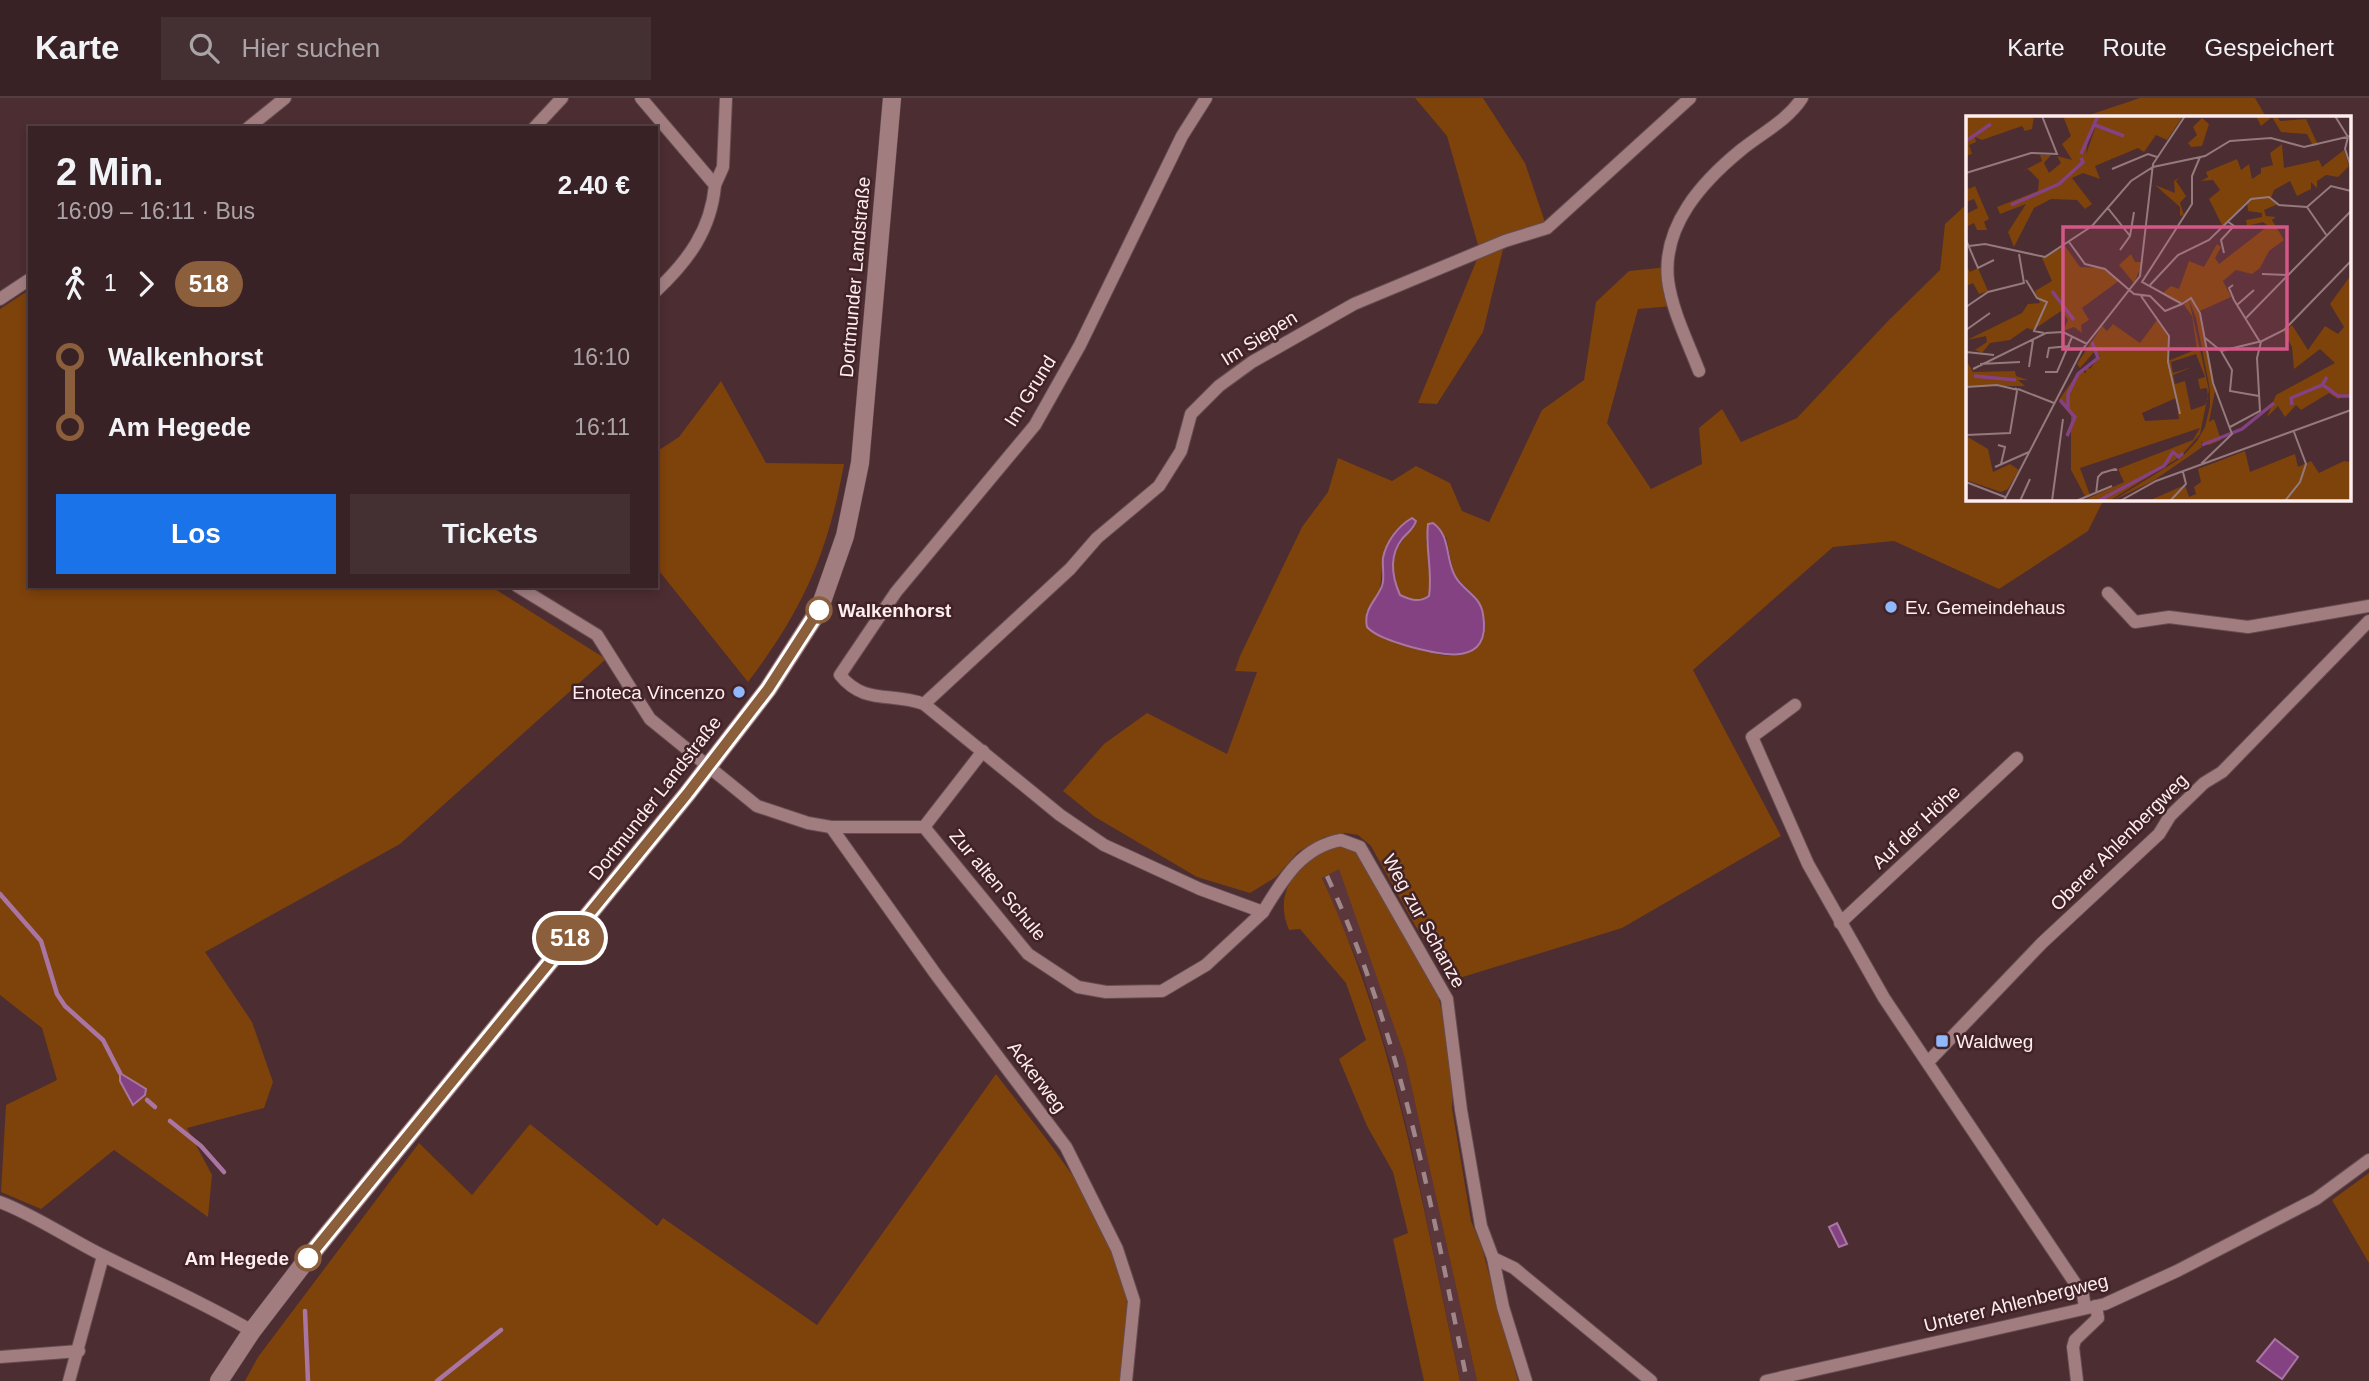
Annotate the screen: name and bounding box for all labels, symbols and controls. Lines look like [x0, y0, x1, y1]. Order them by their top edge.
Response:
search box [161, 17, 651, 80]
text: Karte [35, 29, 119, 66]
icon: search [185, 29, 223, 67]
text: Hier suchen [241, 33, 380, 63]
text: Karte [2007, 34, 2065, 61]
text: Route [2103, 34, 2167, 61]
text: Gespeichert [2205, 34, 2334, 61]
inset map [1966, 116, 2352, 500]
text: 2 Min. [56, 151, 164, 193]
text: 2.40 € [558, 170, 630, 200]
street label: Dortmunder Landstraße [836, 176, 874, 378]
text: 16:09 – 16:11 · Bus [56, 198, 255, 224]
icon: walk [56, 265, 94, 303]
icon: forward [127, 265, 165, 303]
text: 1 [104, 270, 117, 296]
text: 518 [189, 270, 229, 297]
street label: Im Siepen [1217, 306, 1301, 370]
text: Walkenhorst [108, 342, 263, 372]
text: 16:10 [572, 344, 630, 370]
street label: Im Grund [1000, 352, 1060, 430]
text: Am Hegede [108, 412, 251, 442]
text: 16:11 [574, 414, 630, 440]
button: Los [56, 494, 336, 574]
button: Tickets [350, 494, 630, 574]
marker: Walkenhorst [806, 597, 832, 623]
place label: Ev. Gemeindehaus [1905, 597, 2065, 618]
marker: Ev. Gemeindehaus [1883, 599, 1899, 615]
place label: Walkenhorst [838, 600, 952, 621]
place label: Enoteca Vincenzo [572, 682, 725, 703]
marker: Enoteca Vincenzo [731, 684, 747, 700]
street label: Dortmunder Landstraße [585, 712, 725, 884]
street label: Oberer Ahlenbergweg [2046, 769, 2192, 915]
street label: Auf der Höhe [1868, 781, 1964, 873]
street label: Zur alten Schule [945, 825, 1051, 945]
street label: Weg zur Schanze [1379, 850, 1469, 992]
line badge: 518 [530, 915, 610, 961]
text: 518 [550, 924, 590, 951]
place label: Waldweg [1956, 1031, 2033, 1052]
marker: Waldweg [1934, 1033, 1950, 1049]
street label: Ackerweg [1004, 1037, 1070, 1117]
marker: Am Hegede [295, 1245, 321, 1271]
place label: Am Hegede [184, 1248, 289, 1269]
street label: Unterer Ahlenbergweg [1922, 1270, 2110, 1336]

